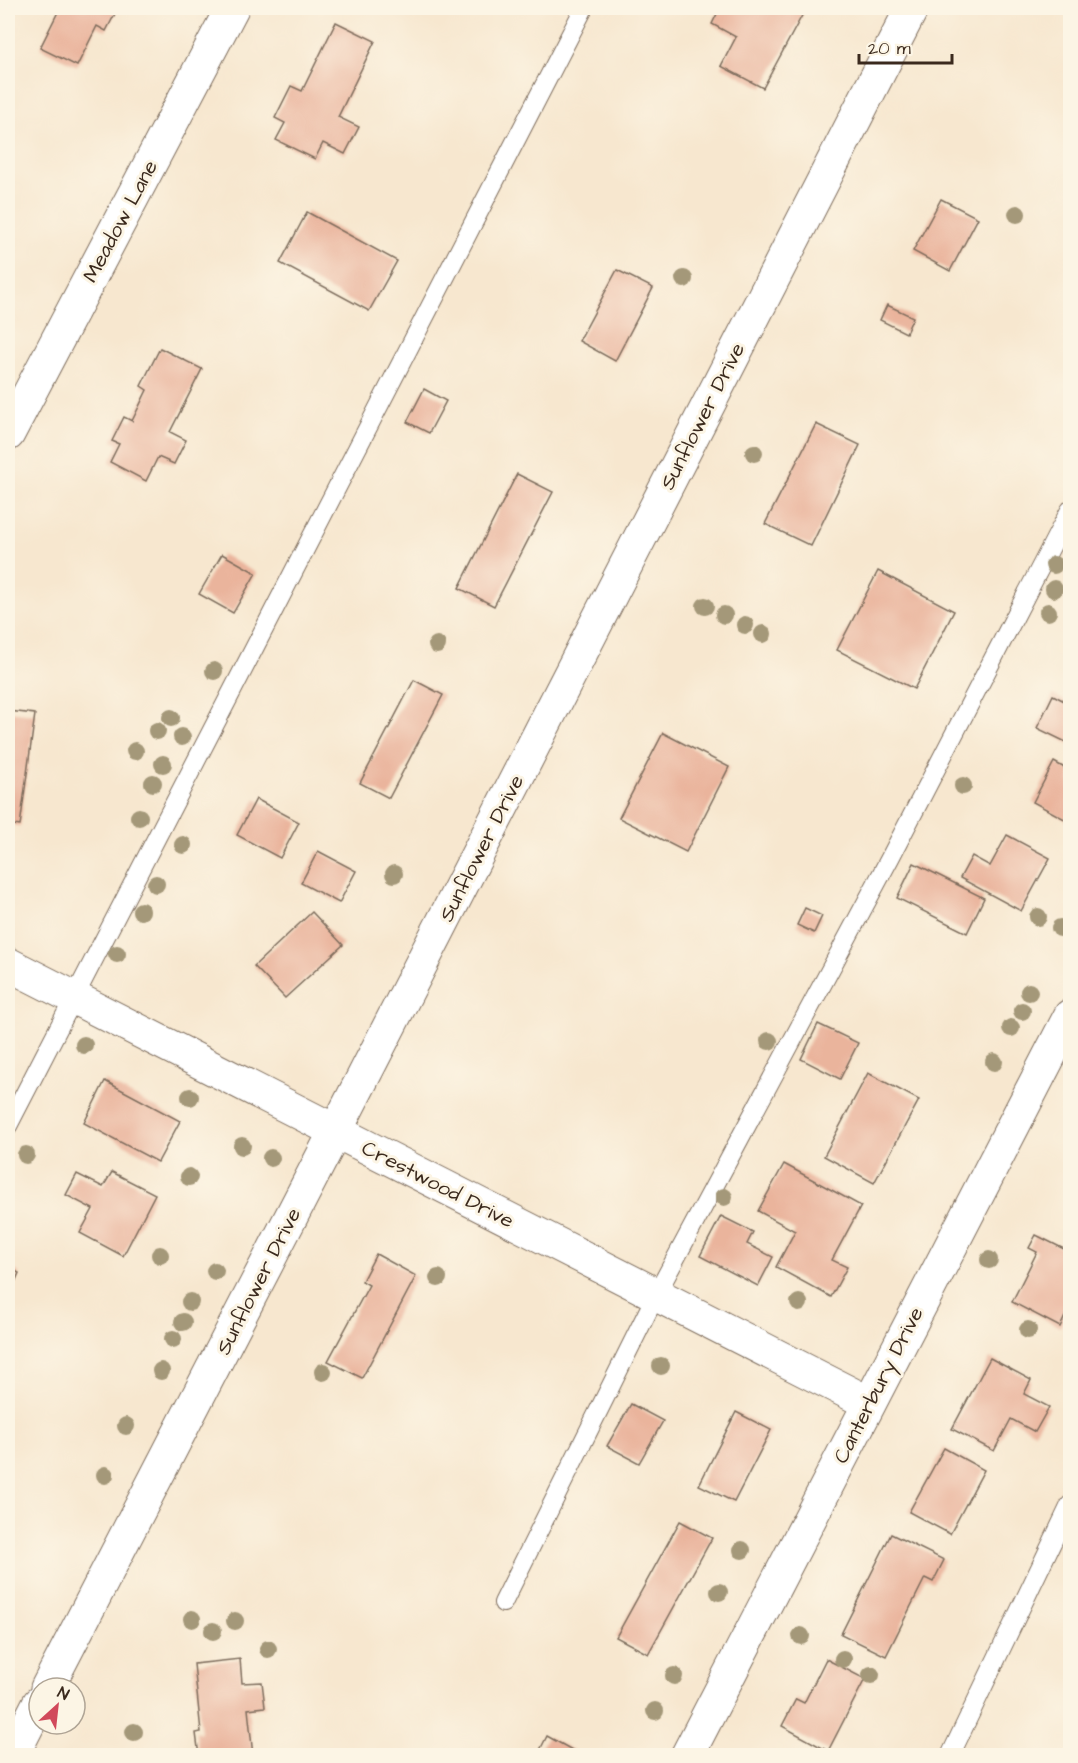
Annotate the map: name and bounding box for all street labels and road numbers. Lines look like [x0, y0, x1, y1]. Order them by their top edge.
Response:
street label: Meadow Lane [76, 155, 165, 287]
street label: Sunflower Drive [653, 338, 752, 495]
street label: Sunflower Drive [432, 770, 531, 927]
street label: Crestwood Drive [357, 1134, 519, 1235]
street label: Sunflower Drive [209, 1203, 308, 1360]
street label: Canterbury Drive [826, 1302, 932, 1469]

